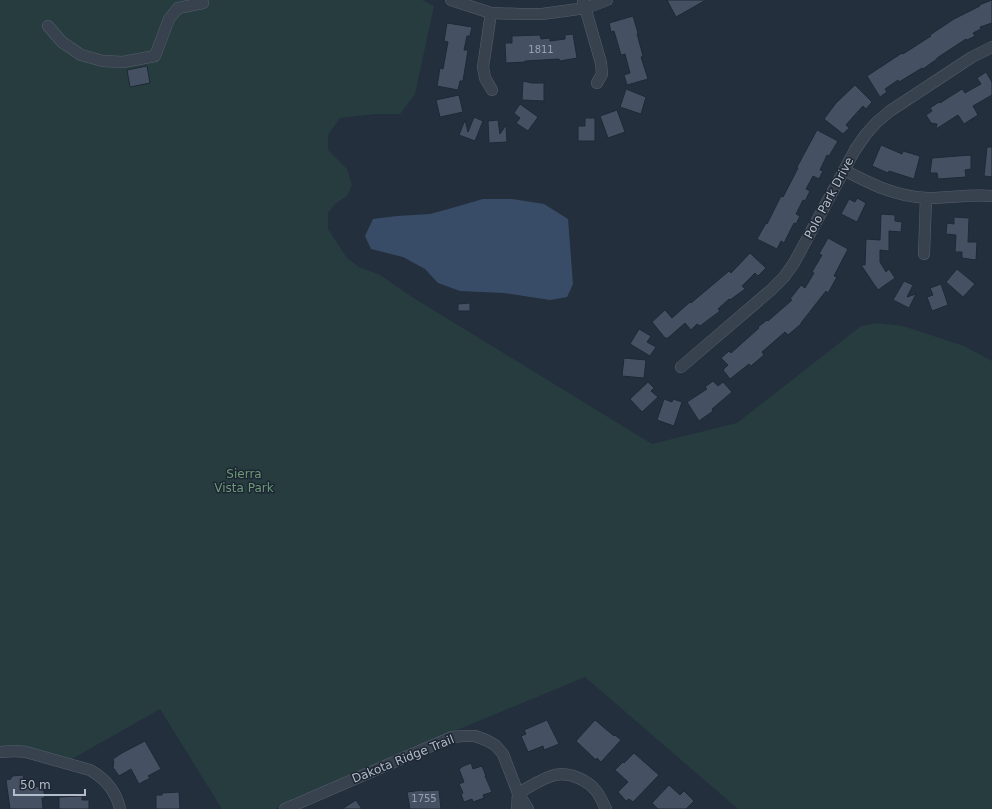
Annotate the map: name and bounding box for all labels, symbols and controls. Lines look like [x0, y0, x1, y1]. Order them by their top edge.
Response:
house number: 1811 [528, 44, 554, 55]
street label: Polo Park Drive [802, 155, 856, 241]
park label: Sierra Vista Park [214, 467, 274, 495]
street label: Dakota Ridge Trail [350, 732, 456, 786]
scale bar [14, 771, 85, 797]
text: 50 m [20, 778, 51, 792]
house number: 1755 [411, 793, 437, 804]

